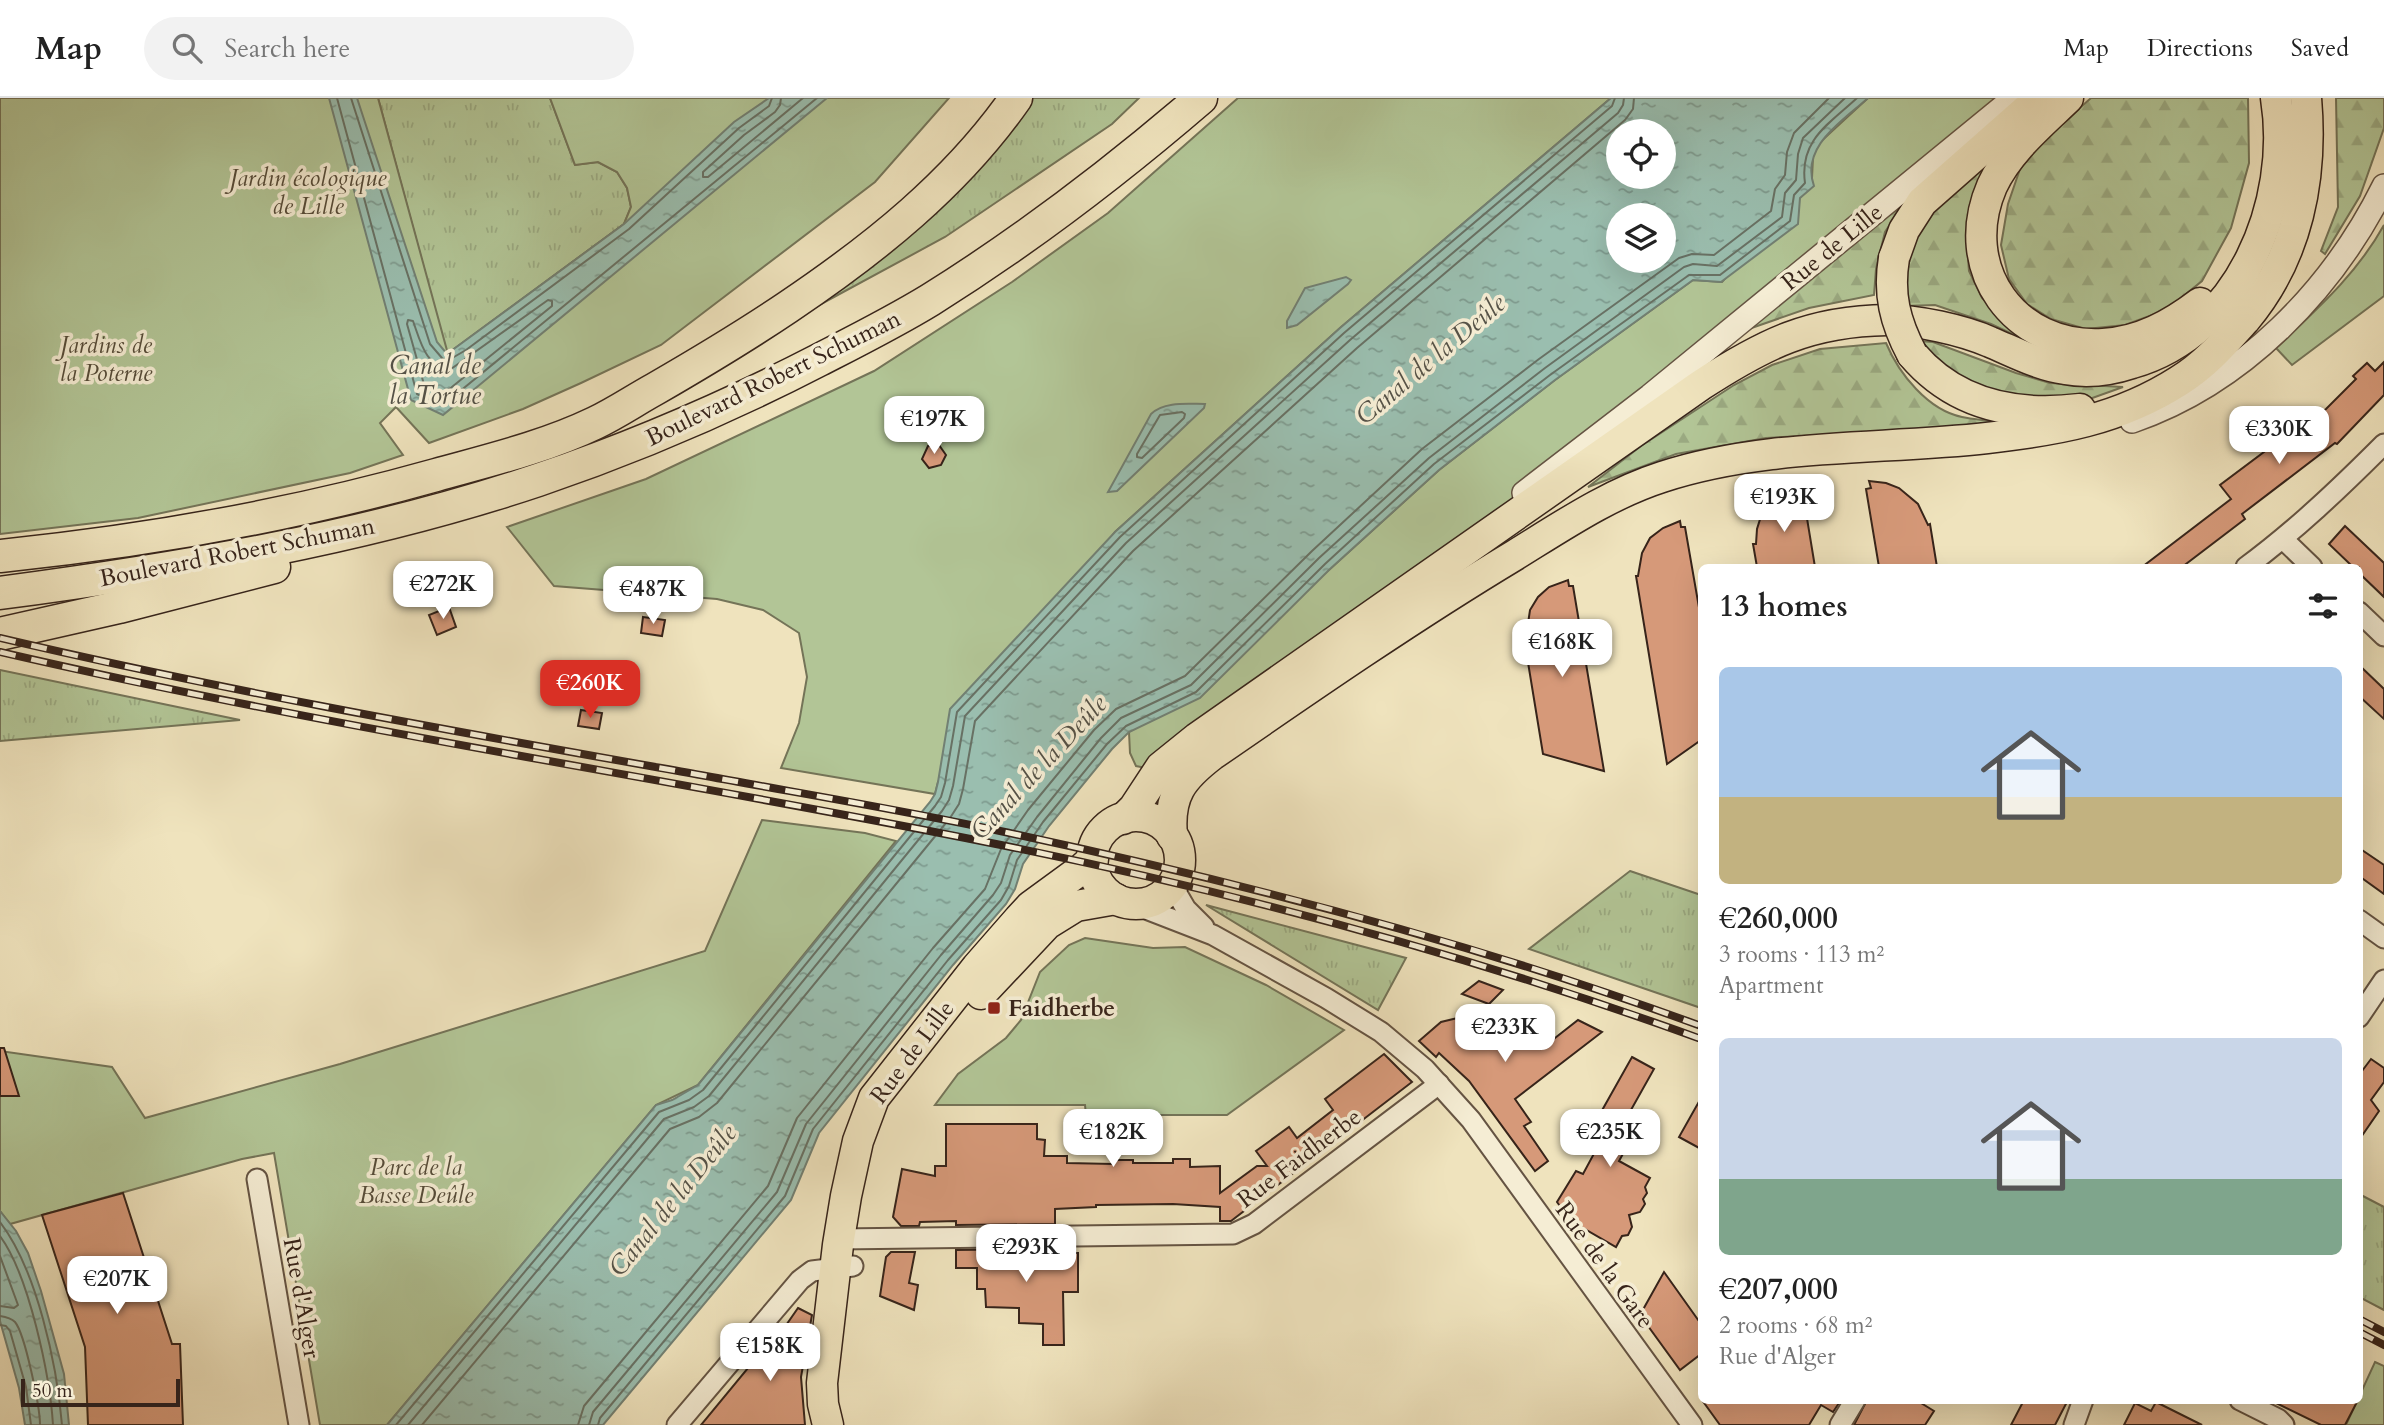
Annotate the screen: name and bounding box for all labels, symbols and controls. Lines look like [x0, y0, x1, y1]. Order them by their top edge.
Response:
search box [144, 17, 634, 80]
text: Map [35, 26, 102, 71]
icon: search [168, 29, 206, 67]
text: Search here [224, 31, 350, 66]
text: Map [2063, 32, 2109, 65]
text: Directions [2147, 32, 2253, 65]
text: Saved [2291, 32, 2349, 65]
map controls [1606, 119, 1676, 273]
button: locate [1606, 119, 1676, 189]
park label: Jardin écologique de Lille [224, 162, 387, 223]
street label: Rue de Lille [1775, 196, 1890, 298]
button: layers [1606, 203, 1676, 273]
water label: Canal de la Deûle [1348, 286, 1514, 433]
street label: Boulevard Robert Schuman [640, 302, 906, 455]
park label: Jardins de la Poterne [55, 329, 153, 390]
water label: Canal de la Tortue [389, 348, 482, 413]
pin: €197K [885, 396, 983, 456]
text: €197K [900, 403, 968, 434]
pin: €330K [2230, 406, 2328, 466]
text: €330K [2245, 413, 2313, 444]
pin: €193K [1735, 474, 1833, 534]
text: €193K [1750, 481, 1818, 512]
street label: Boulevard Robert Schuman [97, 510, 378, 595]
pin: €272K [394, 561, 492, 621]
pin: €487K [604, 566, 702, 626]
text: €272K [409, 568, 477, 599]
text: €487K [619, 573, 687, 604]
text: 13 homes [1719, 586, 1848, 627]
icon: filters [2304, 587, 2342, 625]
pin: €168K [1513, 620, 1611, 679]
text: €168K [1528, 626, 1596, 657]
pin: €260K [541, 660, 639, 720]
text: €260K [556, 667, 624, 698]
water label: Canal de la Deûle [962, 687, 1115, 847]
icon: home [1968, 712, 2094, 838]
text: €260,000 [1719, 898, 1838, 939]
text: 3 rooms · 113 m² [1719, 939, 1884, 970]
text: Apartment [1719, 970, 1823, 1001]
place label: Faidherbe [1008, 992, 1115, 1025]
street label: Rue de Lille [863, 994, 962, 1111]
marker: Faidherbe [986, 1000, 1002, 1016]
pin: €233K [1456, 1004, 1554, 1064]
text: €233K [1471, 1011, 1539, 1042]
icon: home [1968, 1083, 2094, 1209]
street label: Rue Faidherbe [1231, 1101, 1368, 1216]
pin: €182K [1064, 1110, 1162, 1169]
pin: €235K [1561, 1110, 1659, 1169]
water label: Canal de la Deûle [600, 1116, 745, 1284]
text: €182K [1079, 1116, 1147, 1147]
text: €235K [1576, 1116, 1644, 1147]
park label: Parc de la Basse Deûle [359, 1151, 474, 1212]
street label: Rue de la Gare [1547, 1195, 1662, 1335]
pin: €293K [977, 1224, 1075, 1284]
text: €293K [992, 1231, 1060, 1262]
street label: Rue d'Alger [275, 1235, 328, 1361]
pin: €207K [68, 1256, 166, 1316]
text: €207K [83, 1263, 151, 1294]
text: €207,000 [1719, 1269, 1838, 1310]
text: 2 rooms · 68 m² [1719, 1310, 1872, 1341]
pin: €158K [721, 1324, 819, 1383]
text: €158K [736, 1330, 804, 1361]
text: Rue d'Alger [1719, 1341, 1836, 1372]
scale bar [21, 1376, 180, 1408]
text: 50 m [32, 1378, 73, 1404]

